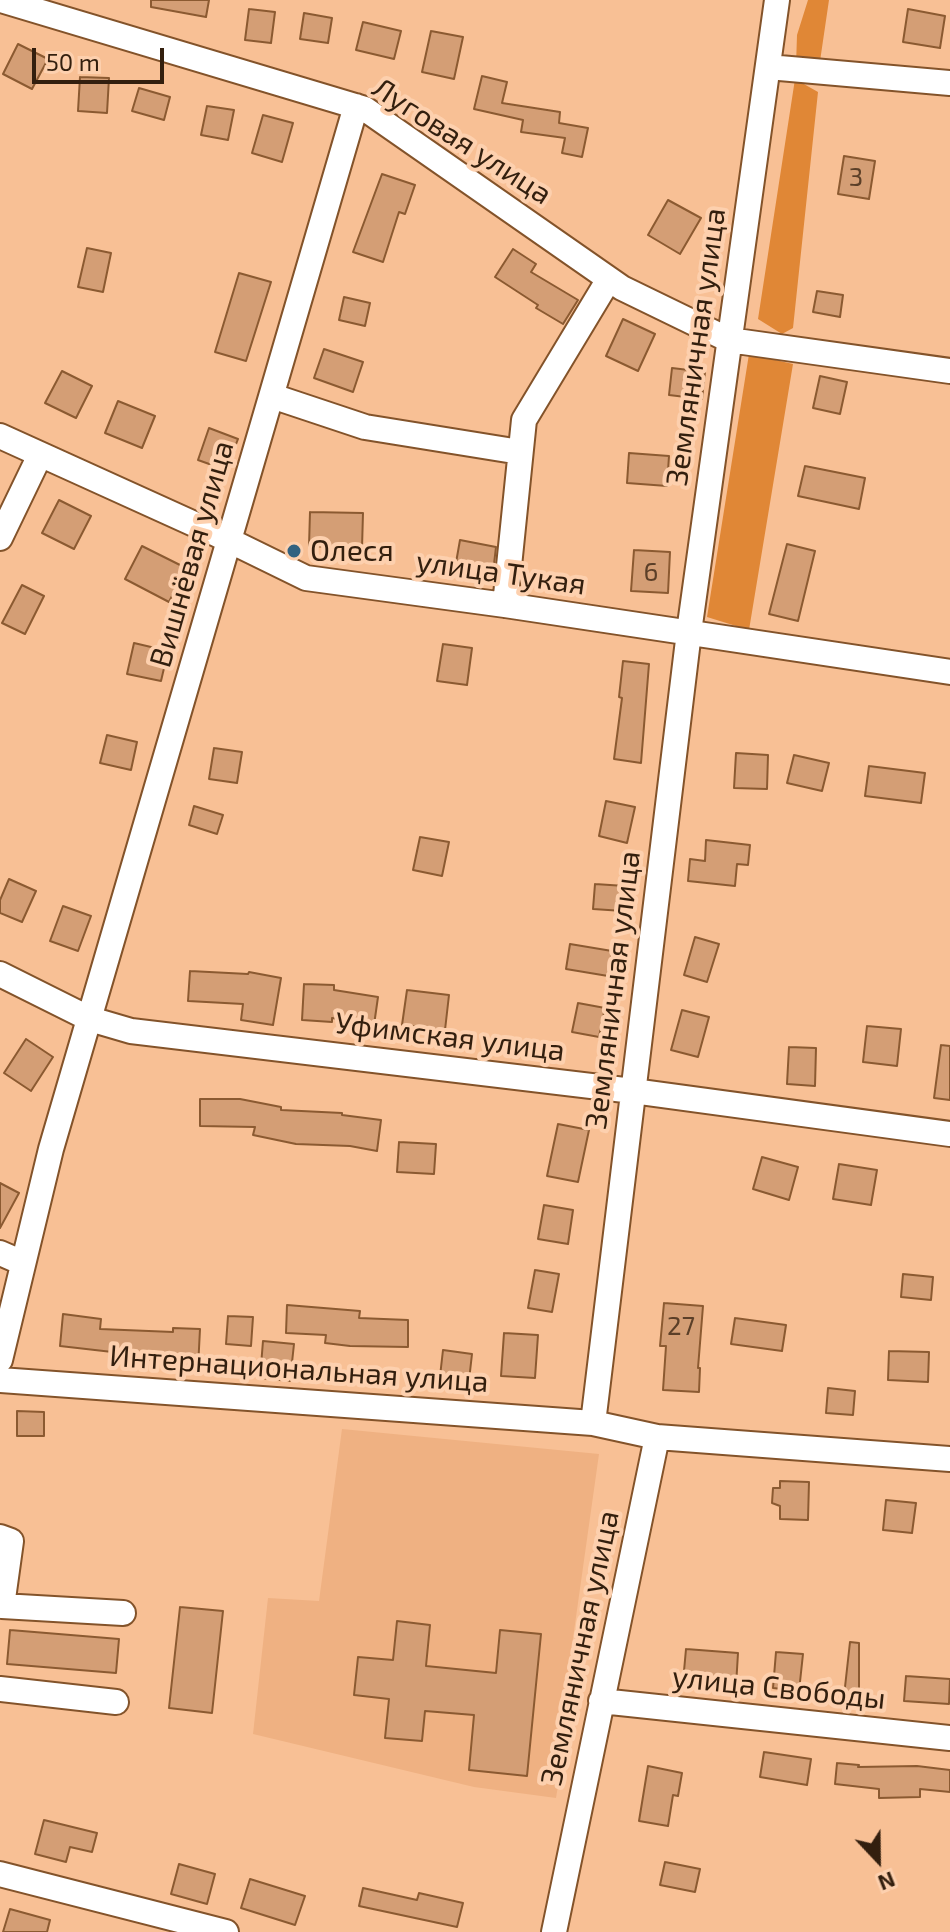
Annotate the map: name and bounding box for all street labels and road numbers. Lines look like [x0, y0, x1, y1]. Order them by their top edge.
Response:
street label: Луговая улица [366, 70, 558, 212]
street label: Земляничная улица [659, 206, 733, 488]
street label: Вишнёвая улица [142, 437, 242, 671]
street label: улица Тукая [414, 543, 588, 603]
street label: Земляничная улица [578, 849, 648, 1131]
street label: Уфимская улица [333, 1005, 567, 1069]
street label: Интернациональная улица [108, 1338, 490, 1400]
street label: Земляничная улица [533, 1507, 627, 1789]
street label: улица Свободы [670, 1659, 888, 1717]

